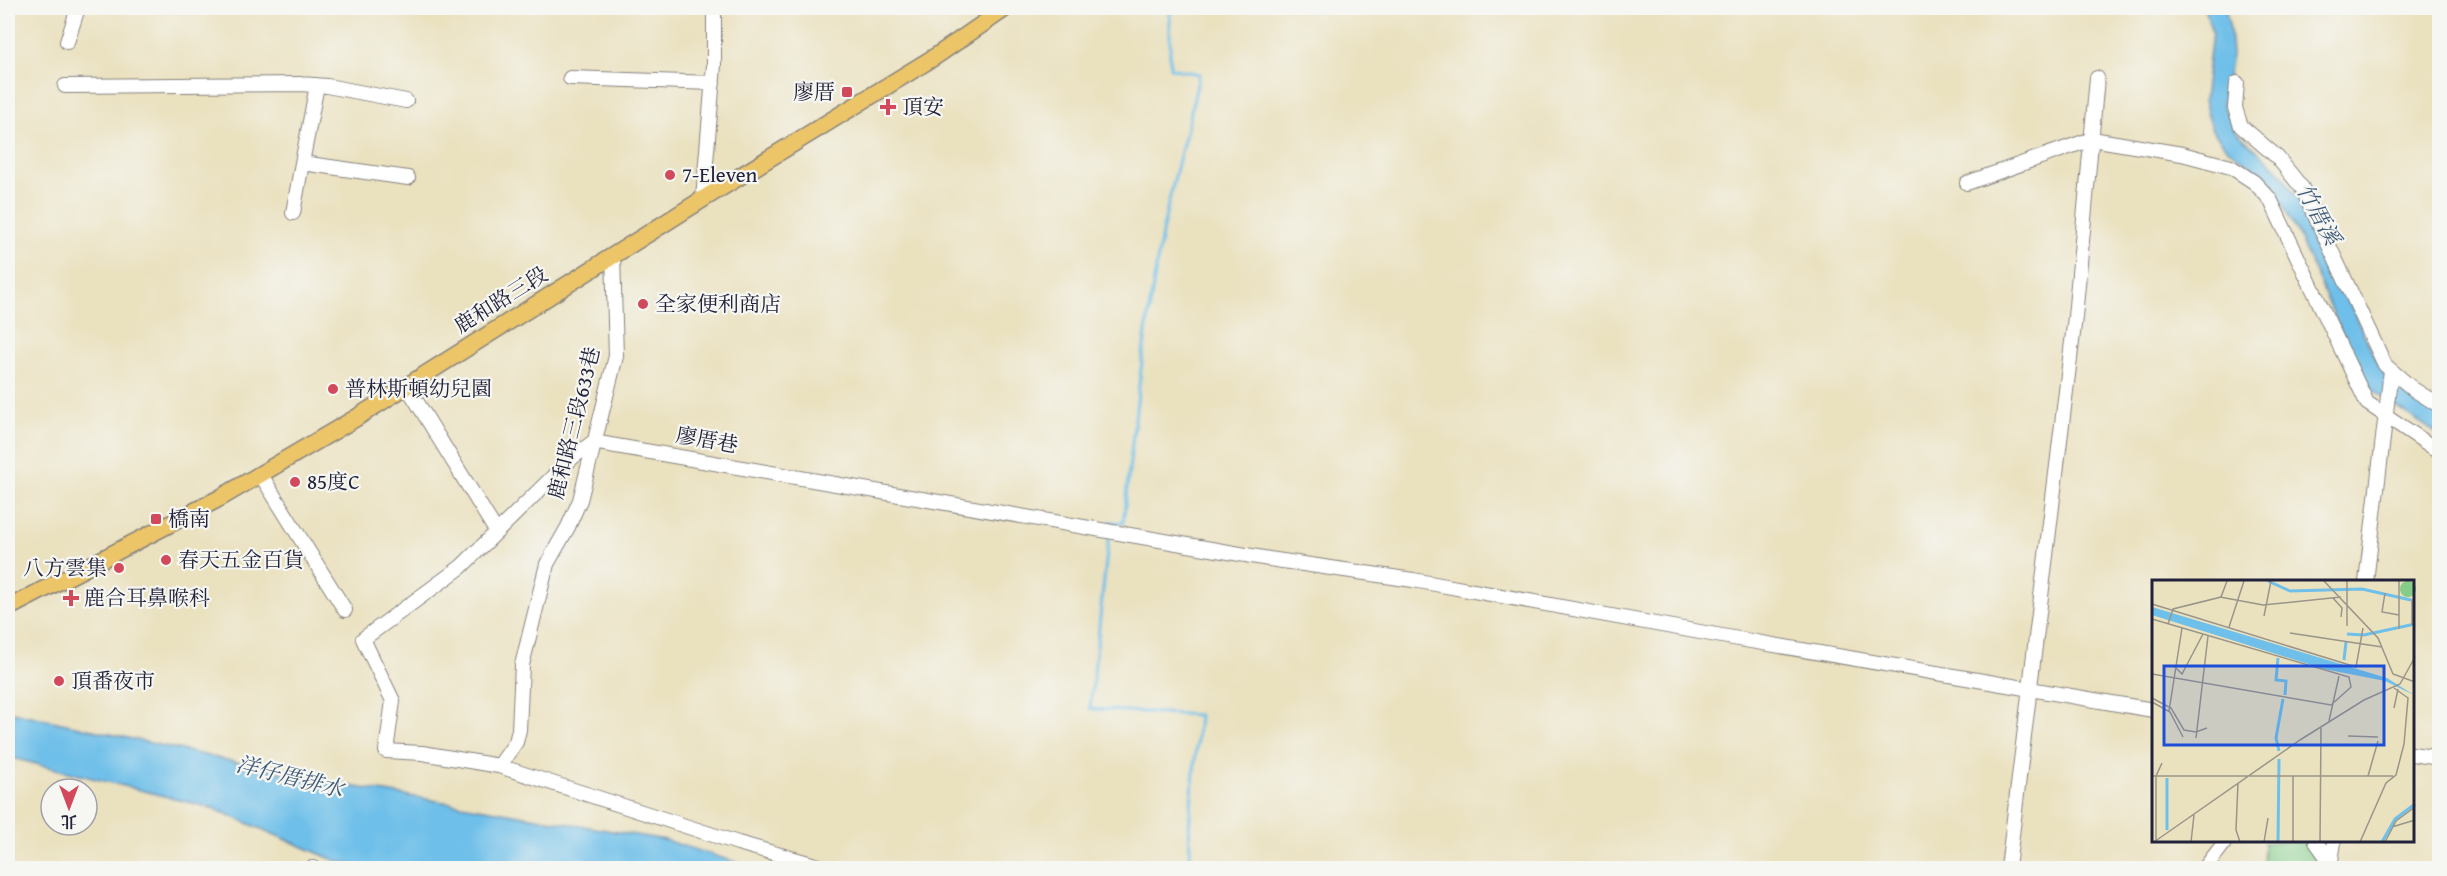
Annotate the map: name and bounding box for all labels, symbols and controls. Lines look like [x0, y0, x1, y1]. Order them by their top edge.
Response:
place label: 廖厝 [793, 76, 835, 107]
marker: 廖厝 [840, 85, 854, 99]
place label: 頂安 [902, 91, 944, 122]
marker: 頂安 [879, 98, 897, 116]
place label: 7-Eleven [682, 159, 758, 190]
marker: 7-Eleven [663, 168, 677, 182]
water label: 竹厝溪 [2289, 177, 2350, 252]
street label: 鹿和路三段 [448, 259, 553, 341]
place label: 全家便利商店 [655, 288, 781, 319]
marker: 全家便利商店 [636, 297, 650, 311]
street label: 鹿和路三段633巷 [540, 343, 607, 502]
place label: 普林斯頓幼兒園 [345, 373, 492, 404]
marker: 普林斯頓幼兒園 [326, 382, 340, 396]
street label: 廖厝巷 [673, 419, 741, 460]
place label: 85度C [307, 466, 360, 497]
marker: 85度C [288, 475, 302, 489]
place label: 橋南 [168, 503, 210, 534]
marker: 橋南 [149, 512, 163, 526]
place label: 春天五金百貨 [178, 544, 304, 575]
place label: 八方雲集 [23, 552, 107, 583]
marker: 春天五金百貨 [159, 553, 173, 567]
marker: 八方雲集 [112, 561, 126, 575]
inset map [2152, 580, 2414, 843]
place label: 鹿合耳鼻喉科 [84, 582, 210, 613]
marker: 鹿合耳鼻喉科 [62, 589, 80, 607]
place label: 頂番夜市 [71, 665, 155, 696]
marker: 頂番夜市 [52, 674, 66, 688]
water label: 洋仔厝排水 [233, 747, 349, 805]
north arrow [39, 777, 99, 837]
text: 北 [61, 810, 77, 834]

